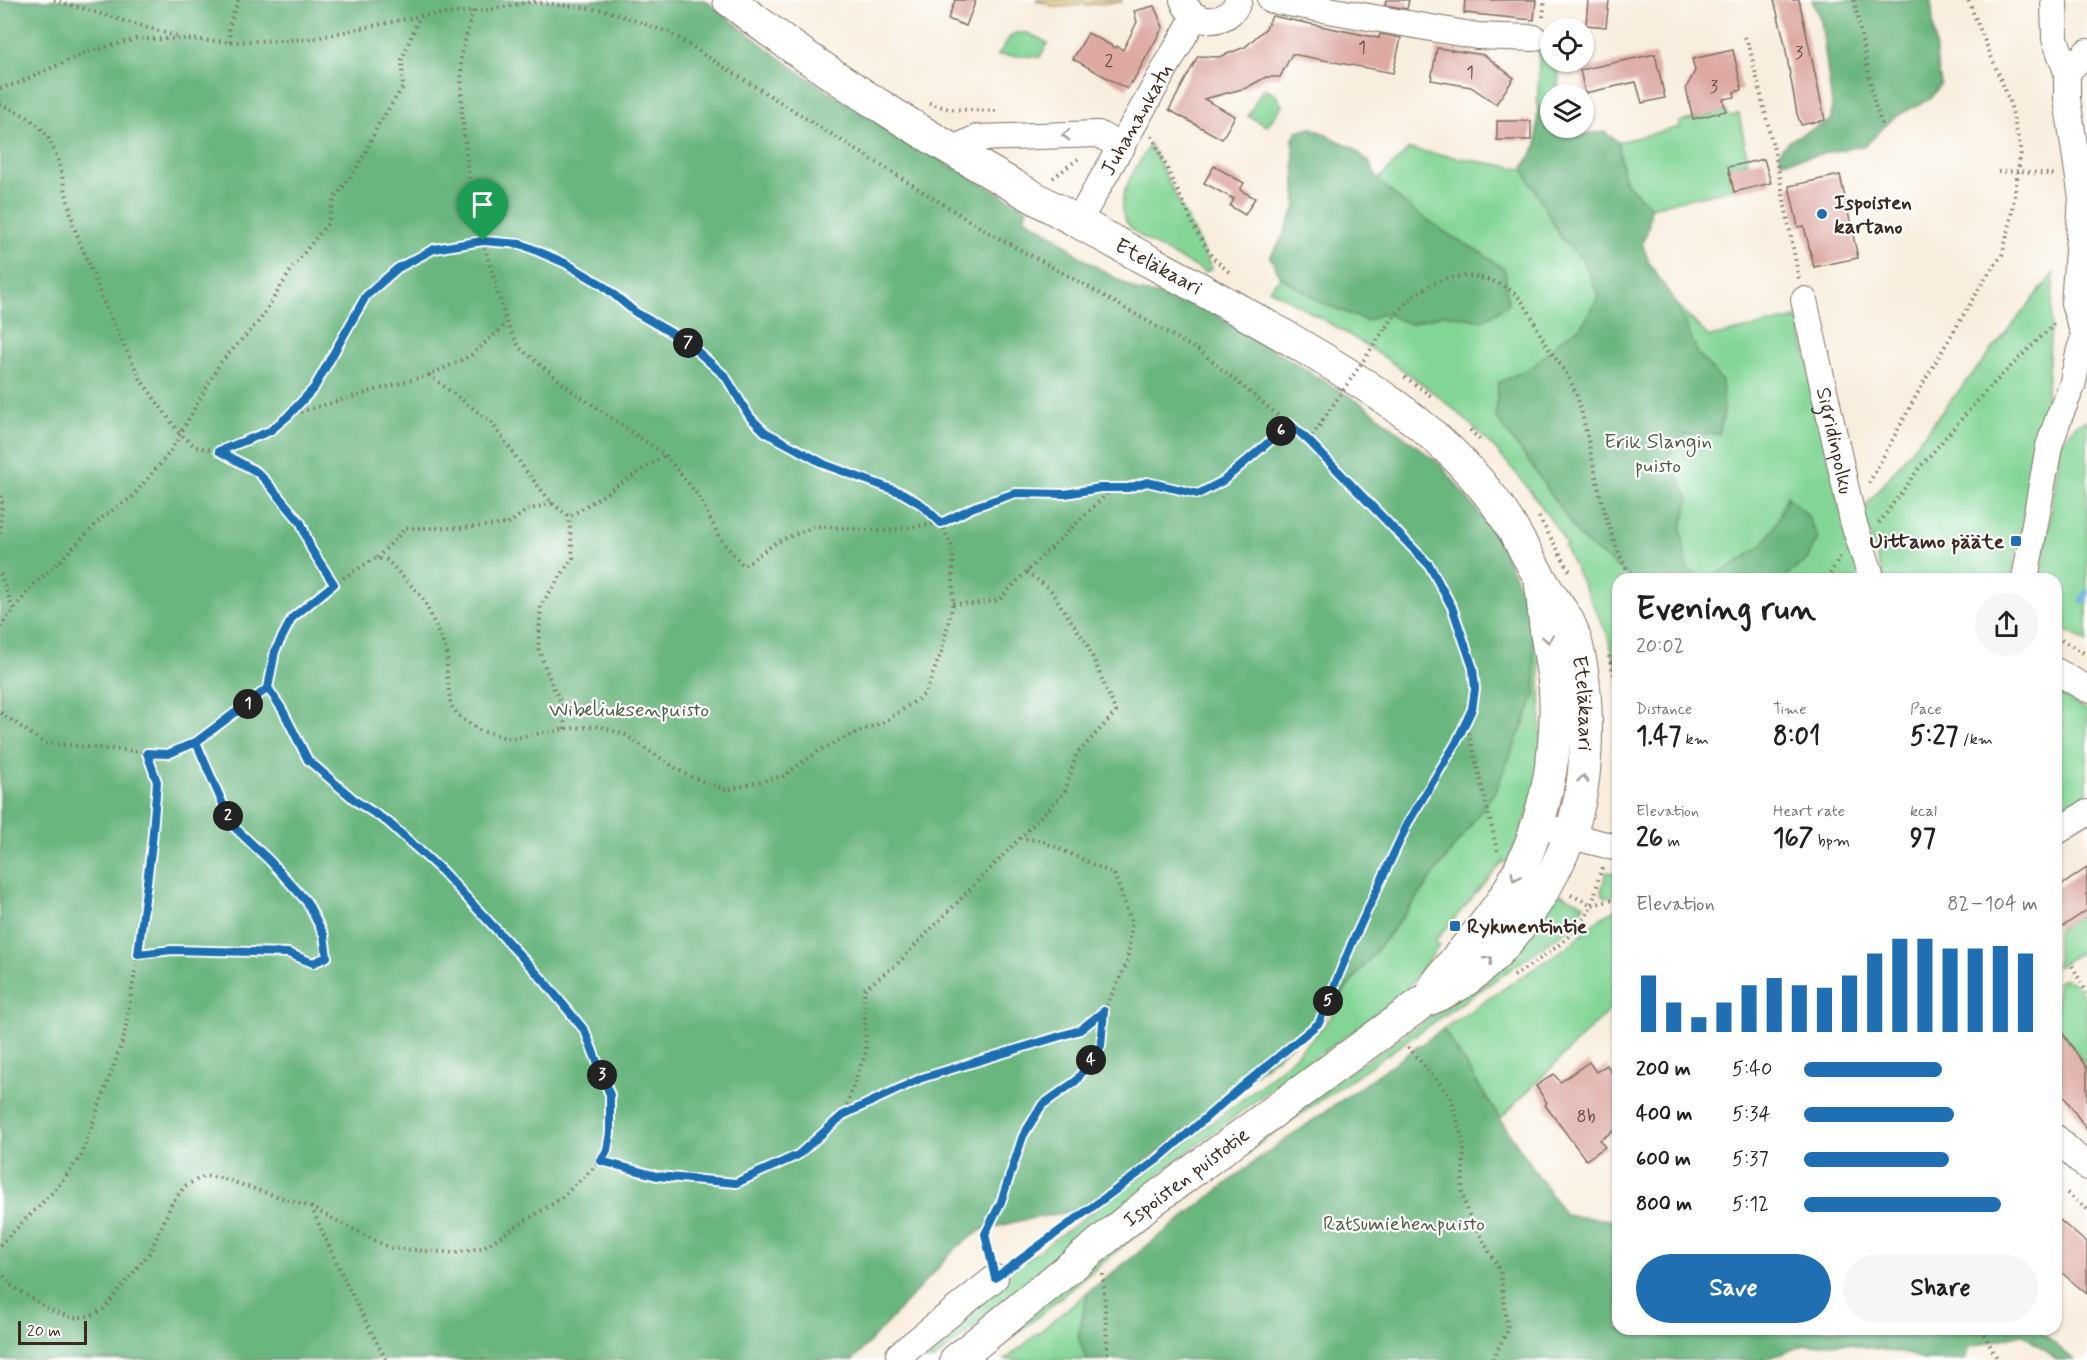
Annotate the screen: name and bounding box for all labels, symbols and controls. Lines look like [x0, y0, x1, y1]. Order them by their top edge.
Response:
map controls [1540, 18, 1594, 138]
button: locate [1540, 18, 1594, 72]
house number: 1 [1358, 36, 1366, 60]
house number: 3 [1795, 41, 1803, 65]
house number: 2 [1105, 49, 1114, 73]
street label: Juhanankatu [1094, 59, 1180, 181]
house number: 1 [1466, 61, 1474, 85]
house number: 3 [1710, 75, 1718, 99]
button: layers [1540, 84, 1594, 138]
one-way arrow [1062, 129, 1071, 141]
pin [457, 179, 508, 241]
icon: arrive [466, 188, 499, 221]
place label: Ispoisten kartano [1834, 189, 1912, 241]
marker: Ispoisten kartano [1815, 207, 1829, 221]
street label: Eteläkaari [1110, 232, 1207, 302]
pin: 7 [673, 328, 703, 358]
text: 7 [683, 332, 693, 353]
street label: Sigridinpolku [1809, 385, 1860, 497]
pin: 6 [1266, 416, 1296, 446]
text: 6 [1277, 420, 1285, 441]
park label: Erik Slangin puisto [1604, 428, 1712, 480]
place label: Uittamo pääte [1870, 528, 2005, 556]
marker: Uittamo pääte [2009, 534, 2023, 548]
text: Evening run [1636, 588, 1816, 632]
button: share [1975, 593, 2038, 656]
text: 20:02 [1636, 633, 1684, 660]
one-way arrow [1541, 635, 1553, 644]
street label: Eteläkaari [1564, 653, 1599, 752]
pin: 1 [233, 689, 263, 719]
text: 1 [244, 693, 252, 714]
park label: Wibeliuksenpuisto [549, 696, 709, 724]
text: Distance [1636, 699, 1692, 720]
text: Time [1773, 699, 1807, 720]
text: Pace [1910, 699, 1942, 720]
text: 1.47 [1636, 720, 1681, 754]
text: 8:01 [1773, 720, 1820, 754]
text: 5:27 [1910, 720, 1958, 754]
text: km [1681, 729, 1709, 750]
text: /km [1958, 729, 1993, 750]
one-way arrow [1576, 774, 1589, 783]
pin: 2 [213, 801, 243, 831]
text: Elevation [1636, 801, 1699, 822]
text: Heart rate [1773, 801, 1845, 822]
text: kcal [1910, 801, 1937, 822]
text: 2 [224, 805, 232, 826]
text: 26 [1636, 822, 1663, 856]
text: 167 [1773, 822, 1814, 856]
text: 97 [1910, 822, 1936, 856]
text: m [1663, 831, 1680, 852]
text: bpm [1814, 831, 1850, 852]
one-way arrow [1510, 871, 1522, 882]
text: Elevation [1636, 891, 1715, 918]
text: 82–104 m [1947, 891, 2038, 918]
place label: Rykmentintie [1467, 913, 1588, 941]
marker: Rykmentintie [1448, 919, 1462, 933]
one-way arrow [1481, 956, 1492, 967]
pin: 5 [1313, 986, 1343, 1016]
text: 5 [1323, 990, 1333, 1011]
pin: 4 [1076, 1045, 1106, 1075]
text: 4 [1086, 1049, 1096, 1070]
text: 200 m [1636, 1056, 1691, 1083]
text: 5:40 [1732, 1056, 1772, 1083]
pin: 3 [587, 1060, 617, 1090]
text: 3 [598, 1064, 606, 1085]
text: 400 m [1636, 1101, 1692, 1128]
text: 5:34 [1732, 1101, 1771, 1128]
house number: 8b [1576, 1105, 1596, 1129]
street label: Ispoisten puistotie [1118, 1121, 1255, 1234]
text: 600 m [1636, 1146, 1691, 1173]
text: 5:37 [1732, 1146, 1768, 1173]
text: 800 m [1636, 1191, 1692, 1218]
text: 5:12 [1732, 1191, 1769, 1218]
park label: Ratsumiehenpuisto [1323, 1210, 1485, 1238]
button: Save [1636, 1254, 1831, 1323]
button: Share [1843, 1254, 2038, 1323]
scale bar [18, 1318, 87, 1346]
text: 20 m [27, 1321, 61, 1342]

